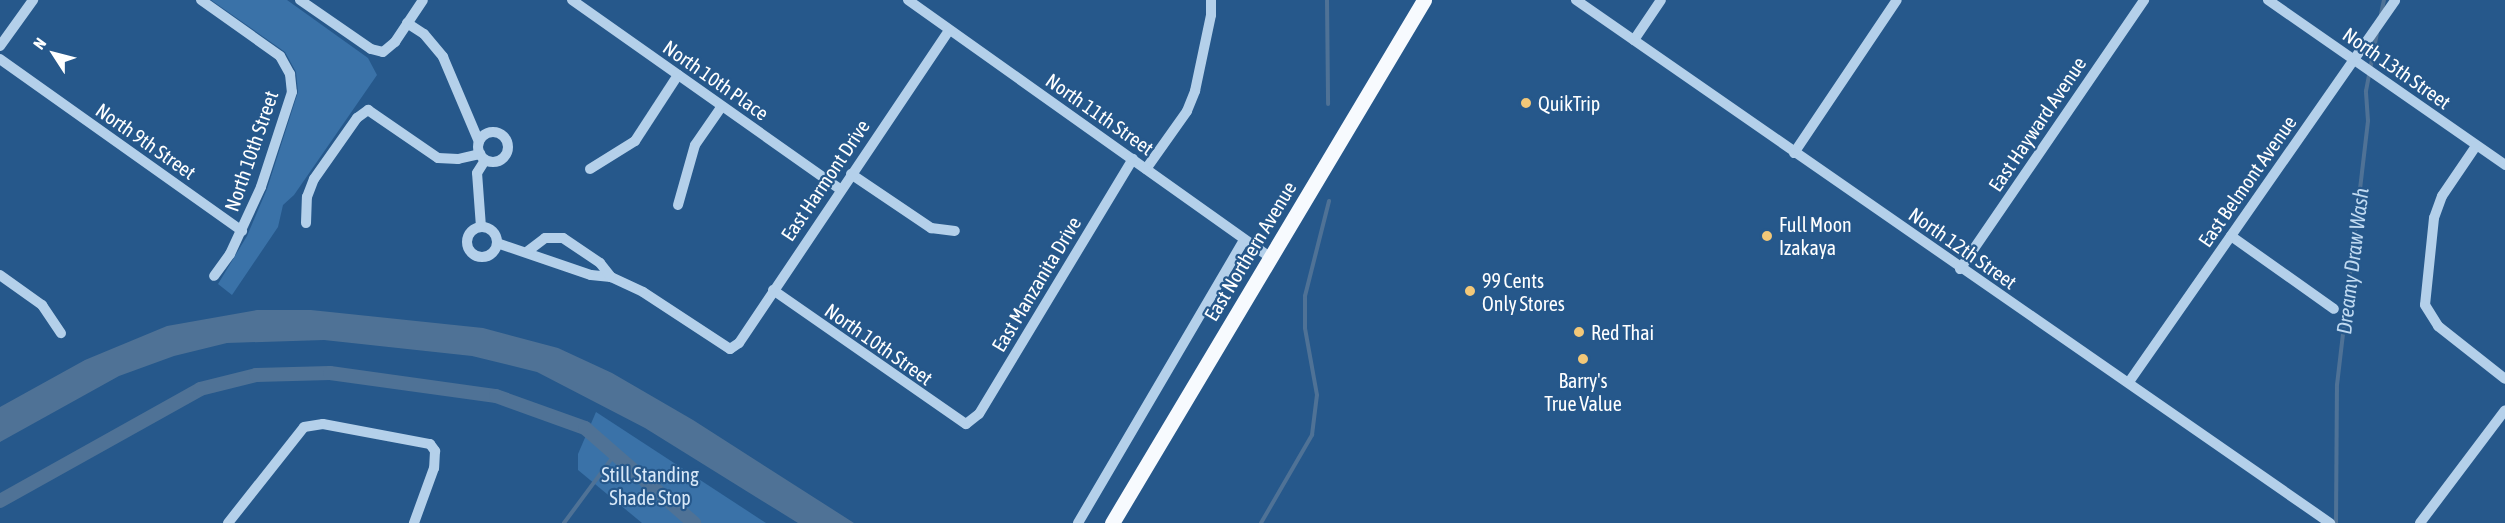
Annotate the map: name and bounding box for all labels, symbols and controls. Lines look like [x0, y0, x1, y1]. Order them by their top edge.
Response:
street label: North 13th Street [2339, 22, 2455, 114]
north arrow [24, 24, 84, 84]
text: N [29, 34, 49, 53]
street label: North 10th Place [659, 35, 773, 125]
street label: East Hayward Avenue [1983, 52, 2091, 196]
street label: North 11th Street [1042, 68, 1158, 160]
street label: North 10th Street [219, 88, 283, 214]
place label: QuikTrip [1538, 91, 1600, 115]
marker: QuikTrip [1519, 96, 1533, 110]
street label: North 9th Street [91, 98, 201, 184]
street label: East Belmont Avenue [2193, 111, 2301, 251]
street label: East Harmont Drive [776, 115, 874, 245]
street label: East Northern Avenue [1199, 177, 1301, 325]
water label: Dreamy Draw Wash [2331, 186, 2373, 336]
street label: North 12th Street [1905, 202, 2021, 294]
street label: East Manzanita Drive [986, 212, 1086, 356]
place label: Full Moon Izakaya [1779, 213, 1852, 260]
marker: Full Moon Izakaya [1760, 229, 1774, 243]
place label: 99 Cents Only Stores [1482, 268, 1565, 315]
marker: 99 Cents Only Stores [1463, 284, 1477, 298]
street label: North 10th Street [821, 298, 937, 390]
place label: Red Thai [1591, 320, 1654, 344]
marker: Red Thai [1572, 325, 1586, 339]
marker: Barry's True Value [1576, 352, 1590, 366]
place label: Barry's True Value [1544, 369, 1622, 416]
park label: Still Standing Shade Stop [601, 463, 699, 510]

